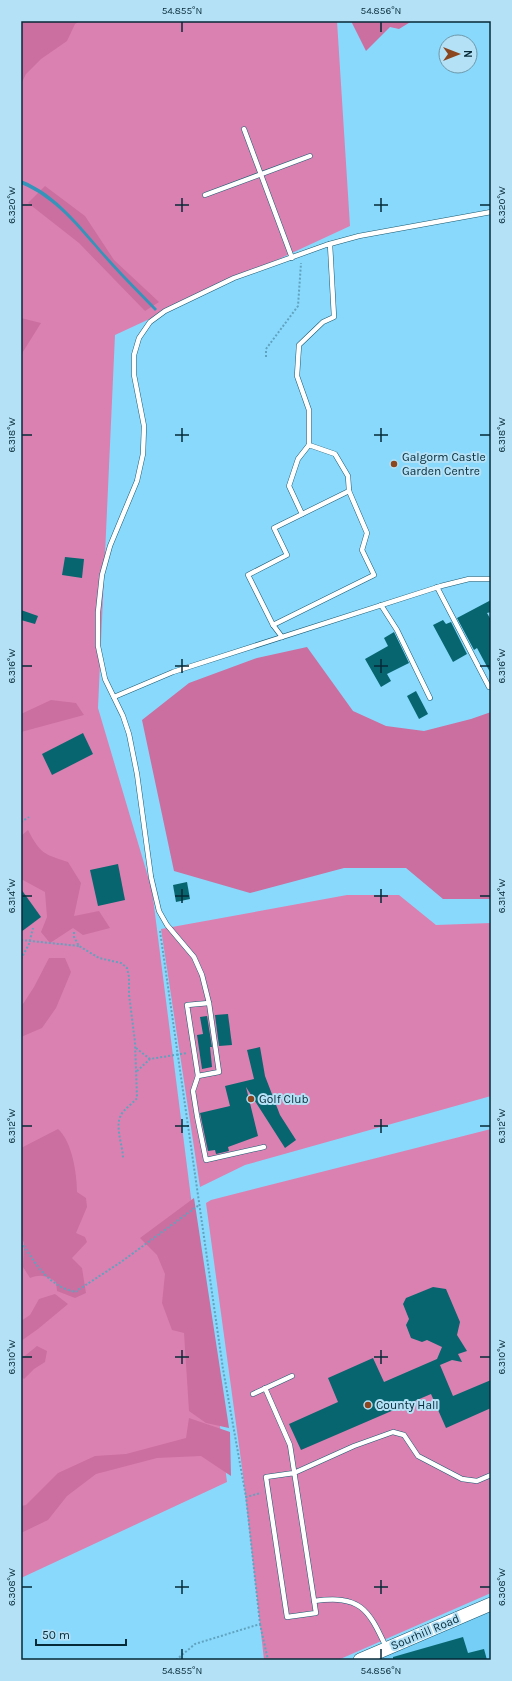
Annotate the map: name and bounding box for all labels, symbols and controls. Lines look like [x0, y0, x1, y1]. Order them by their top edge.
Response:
text: 54.855°N [162, 5, 202, 17]
text: 54.856°N [361, 5, 401, 17]
north arrow [438, 34, 478, 74]
text: N [461, 50, 474, 58]
text: 6.320°W [6, 186, 18, 224]
text: 6.320°W [496, 186, 508, 224]
text: 6.318°W [6, 417, 18, 453]
text: 6.318°W [496, 417, 508, 453]
place label: Galgorm Castle Garden Centre [402, 450, 486, 478]
marker: Galgorm Castle Garden Centre [389, 459, 399, 469]
text: 6.316°W [6, 649, 18, 683]
text: 6.316°W [496, 649, 508, 683]
text: 6.314°W [6, 879, 18, 913]
text: 6.314°W [496, 879, 508, 913]
place label: Golf Club [259, 1092, 309, 1106]
marker: Golf Club [246, 1094, 256, 1104]
text: 6.312°W [6, 1109, 18, 1143]
text: 6.312°W [496, 1109, 508, 1143]
text: 6.310°W [6, 1339, 18, 1375]
text: 6.310°W [496, 1339, 508, 1375]
place label: County Hall [376, 1398, 439, 1412]
marker: County Hall [363, 1400, 373, 1410]
text: 6.308°W [6, 1568, 18, 1606]
text: 6.308°W [496, 1568, 508, 1606]
street label: Sourhill Road [388, 1611, 462, 1653]
scale bar [36, 1621, 126, 1647]
text: 50 m [42, 1628, 70, 1642]
text: 54.855°N [162, 1665, 202, 1677]
text: 54.856°N [361, 1665, 401, 1677]

